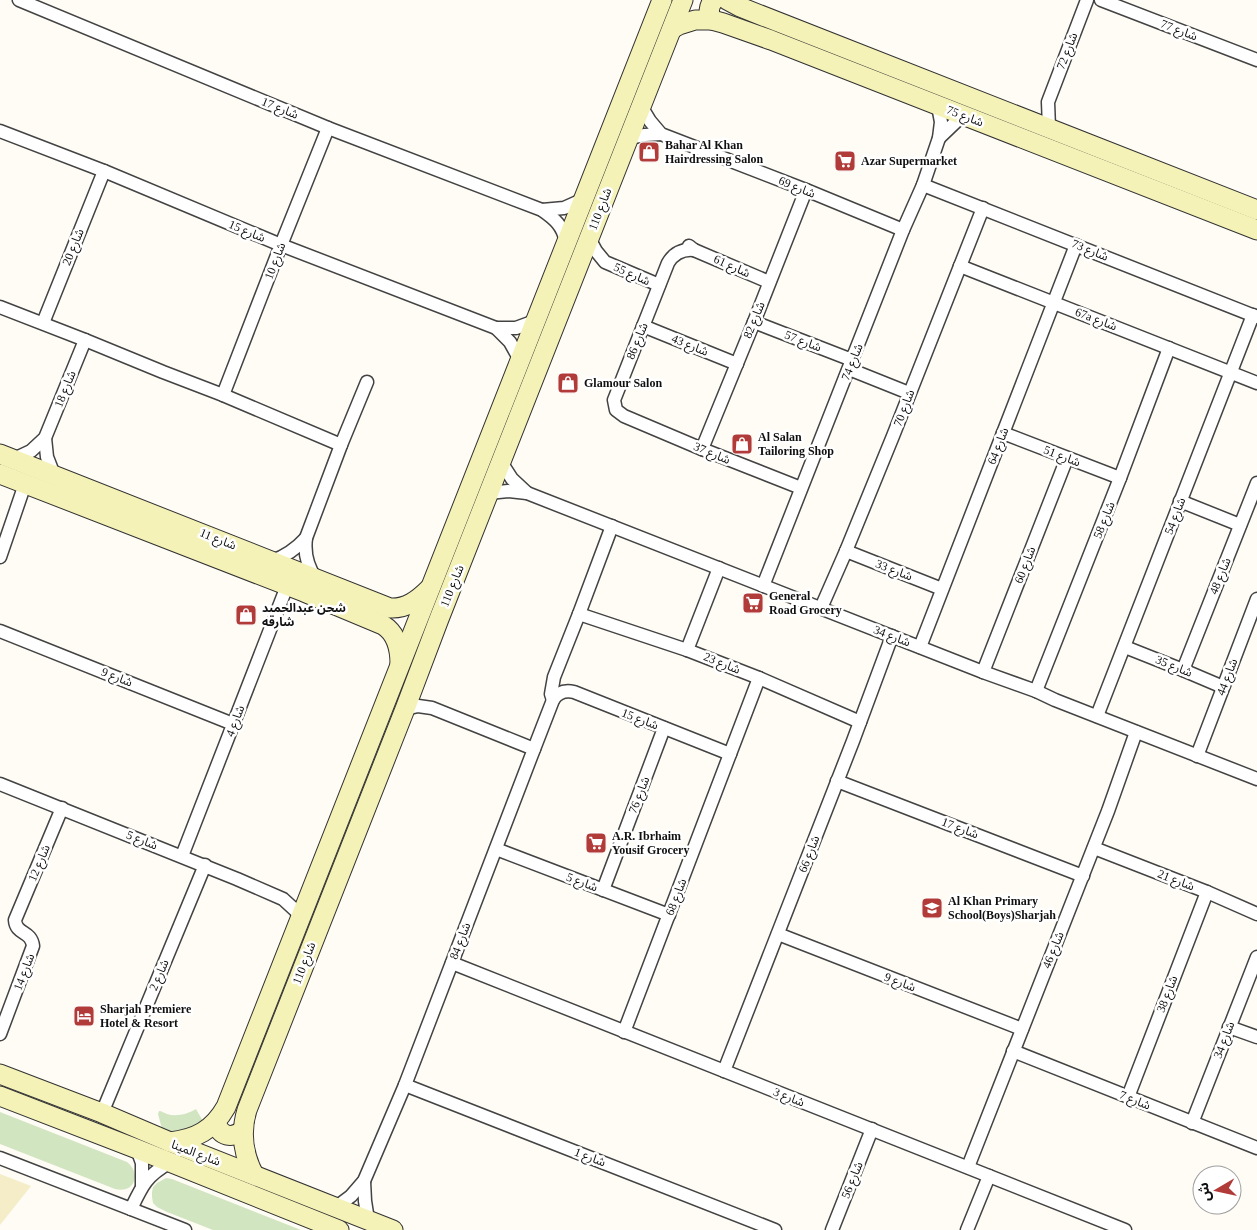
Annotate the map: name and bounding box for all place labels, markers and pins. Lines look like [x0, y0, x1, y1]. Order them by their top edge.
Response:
place label: Bahar Al Khan Hairdressing Salon [665, 138, 763, 166]
shop icon: Bahar Al Khan Hairdressing Salon [637, 140, 661, 164]
supermarket icon: Azar Supermarket [833, 149, 857, 173]
place label: Azar Supermarket [861, 154, 957, 168]
shop icon: Glamour Salon [556, 371, 580, 395]
place label: Glamour Salon [584, 376, 662, 390]
place label: Al Salan Tailoring Shop [758, 430, 834, 458]
shop icon: Al Salan Tailoring Shop [730, 432, 754, 456]
place label: General Road Grocery [769, 589, 842, 617]
supermarket icon: General Road Grocery [741, 591, 765, 615]
place label: شحن عبدالحميد شارقه [262, 601, 346, 629]
shop icon: شحن عبدالحميد شارقه [234, 603, 258, 627]
place label: A.R. Ibrhaim Yousif Grocery [612, 829, 689, 857]
supermarket icon: A.R. Ibrhaim Yousif Grocery [584, 831, 608, 855]
place label: Al Khan Primary School(Boys)Sharjah [948, 894, 1056, 922]
school or university icon: Al Khan Primary School(Boys)Sharjah [920, 896, 944, 920]
place label: Sharjah Premiere Hotel & Resort [100, 1002, 192, 1030]
hotel icon: Sharjah Premiere Hotel & Resort [72, 1004, 96, 1028]

